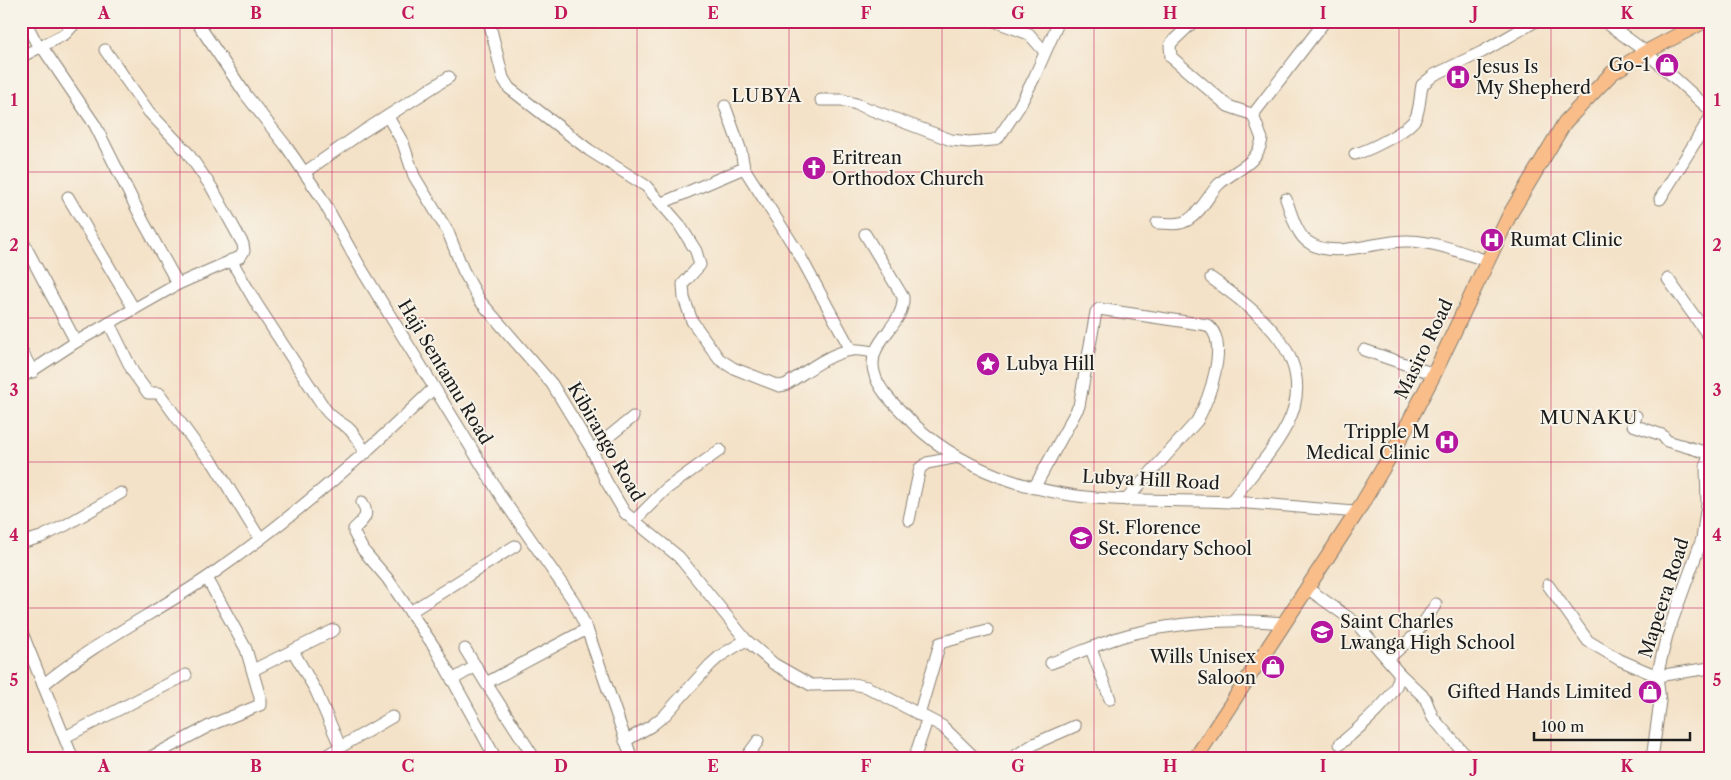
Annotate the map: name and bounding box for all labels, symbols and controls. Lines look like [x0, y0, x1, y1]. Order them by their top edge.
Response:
text: A [97, 3, 111, 23]
text: B [250, 3, 262, 23]
text: C [402, 3, 414, 23]
text: D [554, 3, 568, 23]
text: E [707, 3, 719, 23]
text: F [861, 3, 872, 23]
text: G [1011, 3, 1025, 23]
text: H [1163, 3, 1177, 23]
text: I [1320, 3, 1327, 23]
text: J [1469, 3, 1478, 23]
text: K [1621, 3, 1635, 23]
shop icon: Go-1 [1654, 52, 1680, 78]
place label: Go-1 [1609, 54, 1650, 76]
place label: Jesus Is My Shepherd [1473, 56, 1591, 99]
hospital icon: Jesus Is My Shepherd [1445, 64, 1471, 90]
district label: LUBYA [732, 84, 802, 107]
text: 1 [10, 90, 18, 110]
text: 1 [1713, 90, 1721, 110]
place label: Eritrean Orthodox Church [832, 147, 984, 190]
church icon: Eritrean Orthodox Church [801, 155, 827, 181]
hospital icon: Rumat Clinic [1479, 227, 1505, 253]
place label: Rumat Clinic [1510, 229, 1623, 251]
text: 2 [9, 235, 19, 255]
text: 2 [1712, 235, 1722, 255]
street label: Haji Sentamu Road [393, 295, 497, 449]
street label: Masiro Road [1390, 295, 1458, 403]
place icon: Lubya Hill [975, 351, 1001, 377]
place label: Lubya Hill [1006, 353, 1095, 375]
street label: Kibirango Road [563, 379, 649, 505]
text: 3 [9, 380, 19, 400]
text: 3 [1712, 380, 1722, 400]
district label: MUNAKU [1540, 406, 1638, 429]
place label: Tripple M Medical Clinic [1306, 421, 1430, 464]
hospital icon: Tripple M Medical Clinic [1434, 429, 1460, 455]
street label: Lubya Hill Road [1082, 465, 1220, 495]
place label: St. Florence Secondary School [1098, 517, 1252, 560]
text: 4 [9, 525, 19, 545]
school or university icon: St. Florence Secondary School [1068, 525, 1094, 551]
text: 4 [1712, 525, 1722, 545]
street label: Mapeera Road [1634, 535, 1694, 661]
place label: Saint Charles Lwanga High School [1340, 611, 1515, 654]
school or university icon: Saint Charles Lwanga High School [1309, 619, 1335, 645]
place label: Wills Unisex Saloon [1149, 646, 1256, 689]
shop icon: Wills Unisex Saloon [1260, 654, 1286, 680]
text: 5 [10, 670, 19, 690]
text: 5 [1713, 670, 1722, 690]
shop icon: Gifted Hands Limited [1637, 679, 1663, 705]
place label: Gifted Hands Limited [1447, 681, 1632, 703]
scale bar [1534, 710, 1690, 742]
text: 100 m [1541, 717, 1584, 736]
text: A [97, 756, 111, 776]
text: B [250, 756, 262, 776]
text: C [402, 756, 414, 776]
text: D [554, 756, 568, 776]
text: E [707, 756, 719, 776]
text: F [861, 756, 872, 776]
text: G [1011, 756, 1025, 776]
text: H [1163, 756, 1177, 776]
text: I [1320, 756, 1327, 776]
text: J [1469, 756, 1478, 776]
text: K [1621, 756, 1635, 776]

